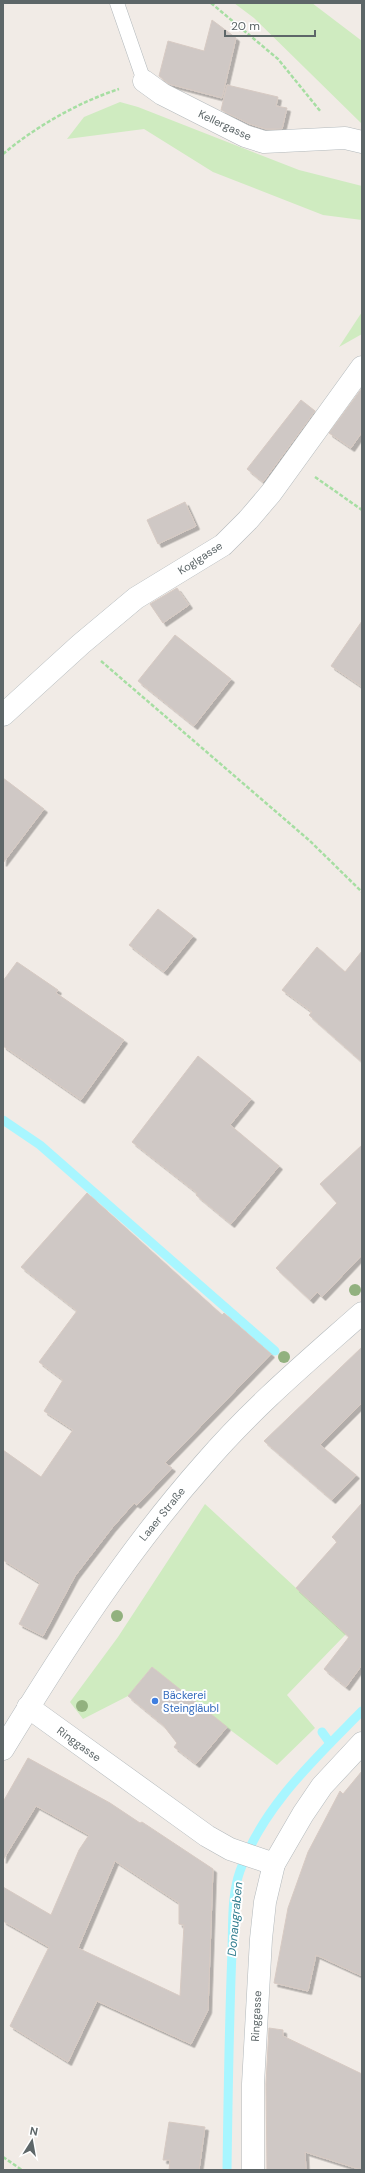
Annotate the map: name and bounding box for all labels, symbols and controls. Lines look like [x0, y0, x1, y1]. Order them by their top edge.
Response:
scale bar [225, 12, 315, 38]
text: 20 m [231, 18, 260, 34]
street label: Kellergasse [196, 107, 254, 143]
street label: Koglgasse [175, 538, 225, 578]
street label: Laaer Straße [136, 1484, 188, 1544]
place label: Bäckerei Steingläubl [163, 1688, 219, 1715]
marker: Bäckerei Steingläubl [150, 1696, 160, 1706]
street label: Ringgasse [54, 1723, 104, 1765]
water label: Donaugraben [224, 1881, 246, 1957]
street label: Ringgasse [248, 1990, 264, 2042]
north arrow [12, 2121, 52, 2161]
text: N [29, 2124, 39, 2139]

